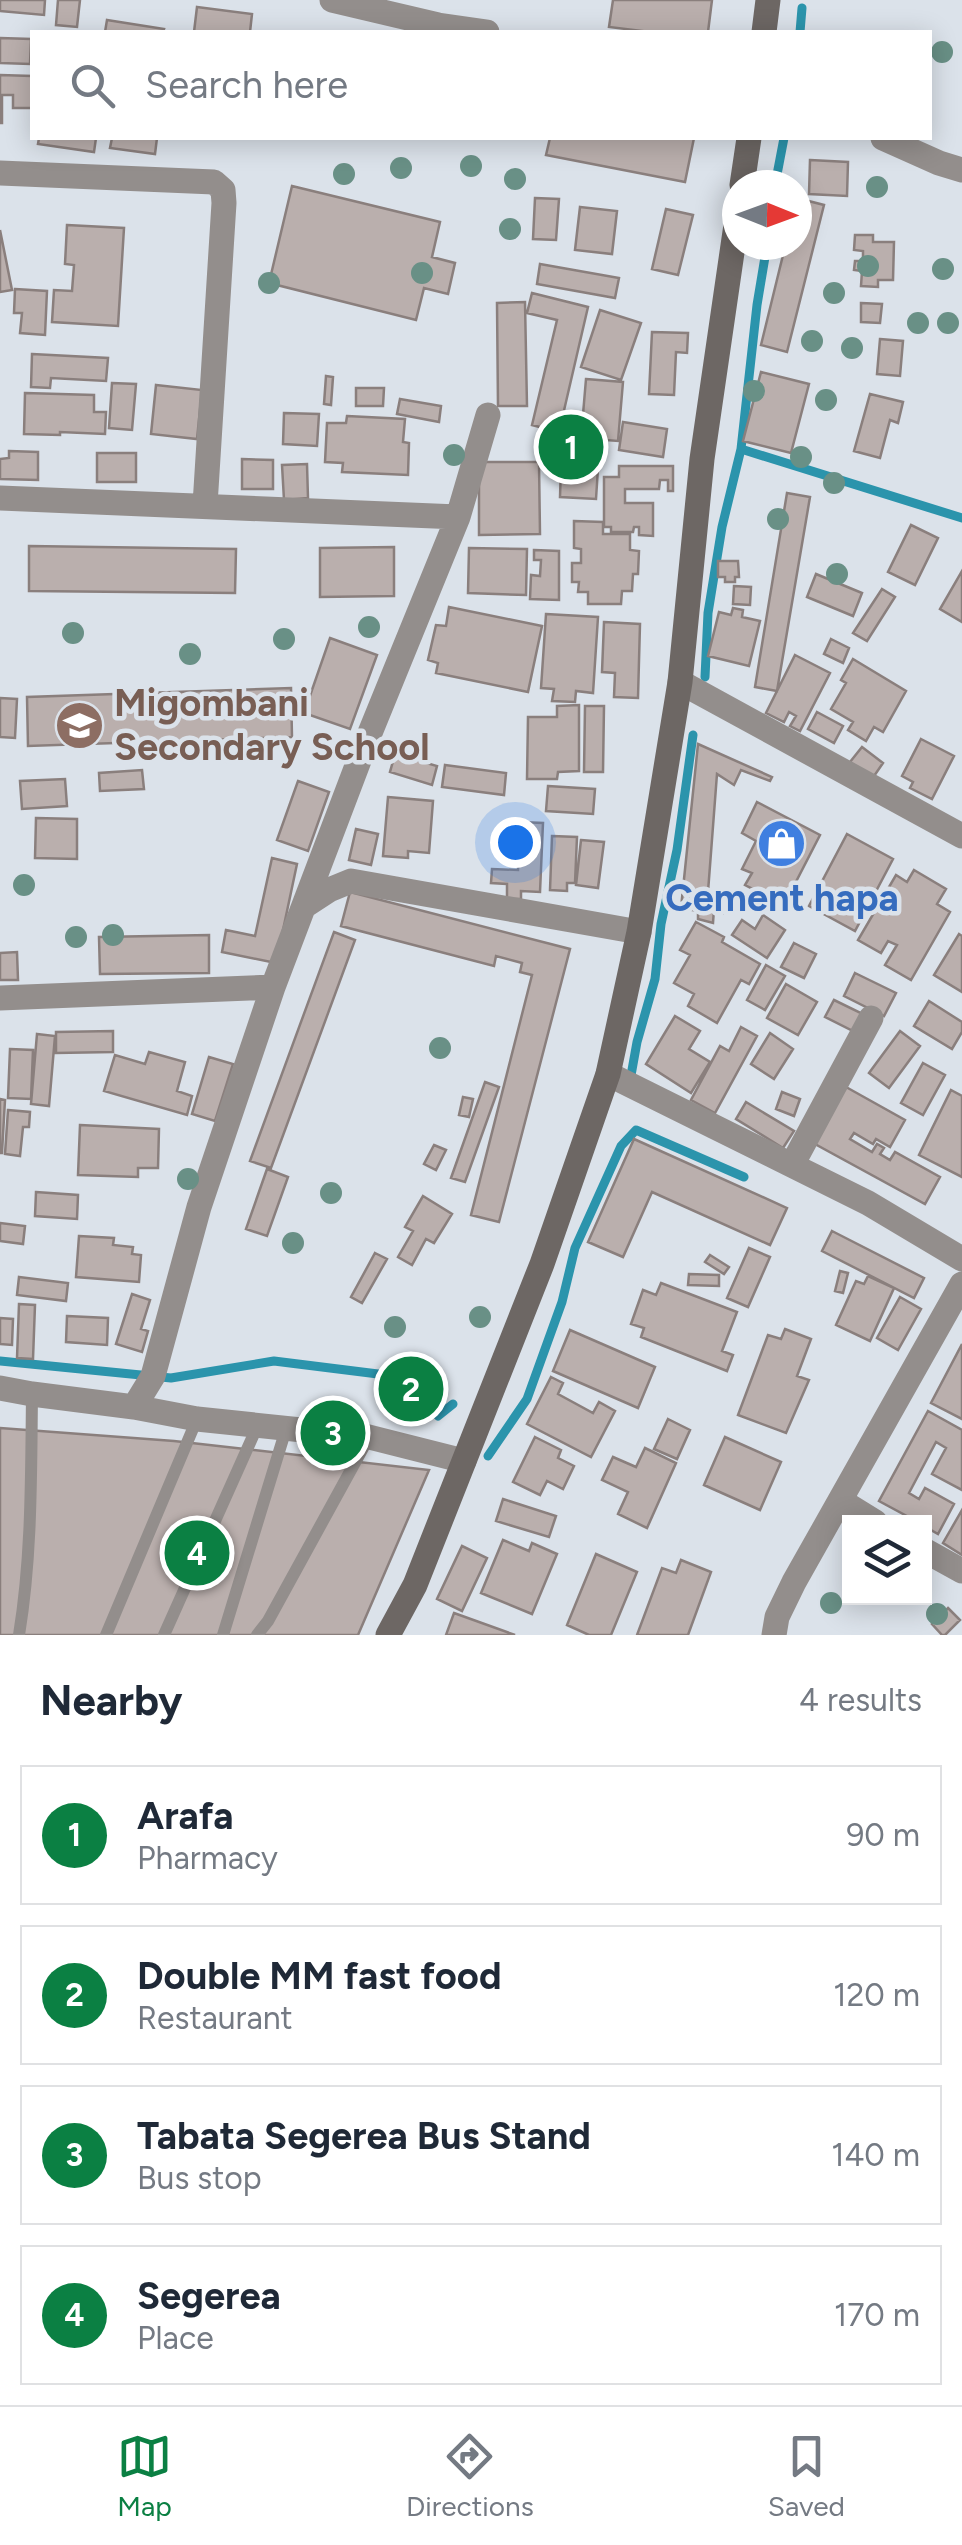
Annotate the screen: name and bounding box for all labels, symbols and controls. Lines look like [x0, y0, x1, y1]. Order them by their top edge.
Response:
search box [30, 30, 932, 140]
icon: search [65, 58, 120, 113]
text: Search here [145, 62, 348, 108]
north arrow [722, 170, 812, 260]
pin: 1 [538, 410, 604, 484]
place label: Migombani Secondary School [114, 680, 430, 770]
school or university icon: Migombani Secondary School [53, 699, 105, 751]
your location [490, 817, 541, 868]
shop icon: Cement hapa [756, 818, 808, 870]
place label: Cement hapa [665, 875, 899, 921]
pin: 2 [378, 1352, 444, 1426]
pin: 3 [300, 1396, 366, 1470]
map controls [842, 1515, 932, 1605]
button: layers [842, 1515, 932, 1605]
pin: 4 [164, 1516, 230, 1590]
text: Nearby [40, 1675, 182, 1726]
text: 4 results [799, 1681, 922, 1719]
text: Arafa [137, 1793, 234, 1839]
text: 1 [68, 1816, 81, 1854]
text: 90 m [846, 1816, 920, 1854]
text: Pharmacy [137, 1839, 278, 1877]
text: Double MM fast food [137, 1953, 502, 1999]
text: 2 [65, 1976, 84, 2014]
text: 120 m [833, 1976, 920, 2014]
text: Restaurant [137, 1999, 293, 2037]
text: Tabata Segerea Bus Stand [137, 2113, 591, 2159]
text: 3 [66, 2136, 83, 2174]
text: 140 m [831, 2136, 920, 2174]
text: Bus stop [137, 2159, 262, 2197]
text: Segerea [137, 2273, 281, 2319]
text: 4 [64, 2296, 85, 2334]
text: 170 m [834, 2296, 920, 2334]
text: Place [137, 2319, 214, 2357]
tab: Map [117, 2429, 172, 2523]
tab: Directions [406, 2429, 534, 2523]
tab: Saved [768, 2429, 845, 2523]

